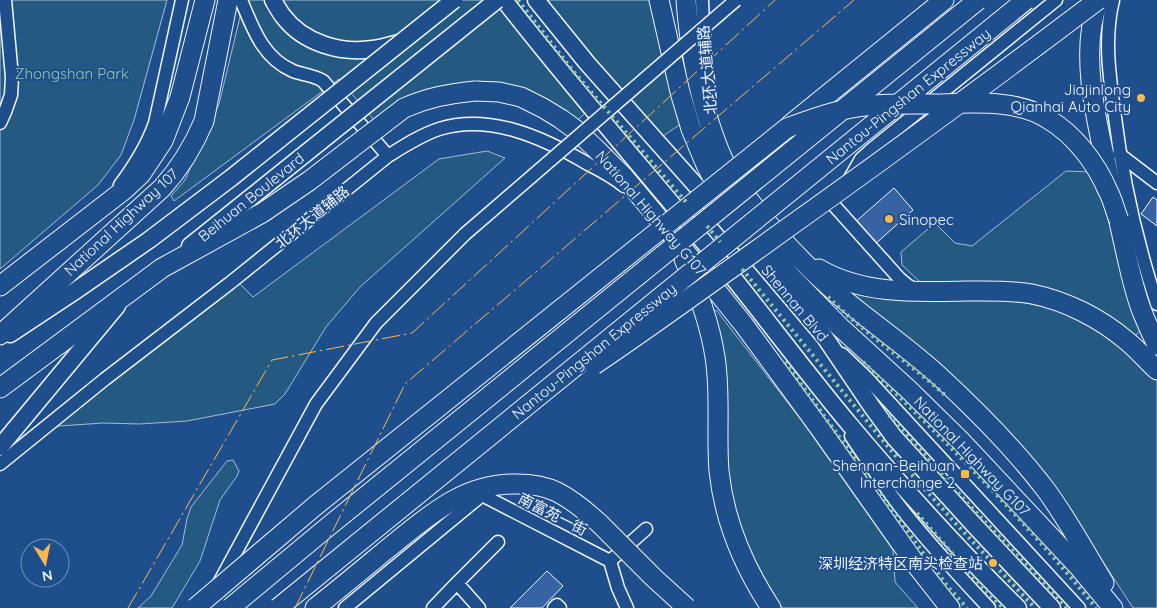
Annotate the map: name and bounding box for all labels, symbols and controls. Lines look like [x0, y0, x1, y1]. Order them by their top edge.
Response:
street label: 北环大道辅路 [694, 24, 720, 116]
street label: Nantou-Pingshan Expressway [822, 24, 994, 168]
park label: Zhongshan Park [15, 64, 129, 83]
place label: Jiajinlong Qianhai Auto City [1011, 80, 1131, 116]
marker: Jiajinlong Qianhai Auto City [1135, 92, 1147, 104]
street label: National Highway G107 [592, 147, 711, 280]
street label: Beihuan Boulevard [194, 148, 308, 246]
street label: National Highway 107 [60, 164, 182, 280]
street label: 北环大道辅路 [271, 181, 353, 253]
place label: Sinopec [899, 210, 954, 229]
marker: Sinopec [883, 213, 895, 225]
street label: Shennan Blvd [757, 261, 833, 345]
street label: Nantou-Pingshan Expressway [508, 279, 680, 423]
street label: National Highway G107 [910, 392, 1034, 520]
place label: Shennan-Beihuan Interchange 2 [832, 456, 955, 492]
marker: Shennan-Beihuan Interchange 2 [959, 468, 971, 480]
street label: 南富苑一街 [515, 489, 591, 539]
north arrow [20, 538, 70, 588]
place label: 深圳经济特区南头检查站 [818, 554, 983, 573]
marker: 深圳经济特区南头检查站 [987, 557, 999, 569]
text: N [41, 566, 54, 586]

